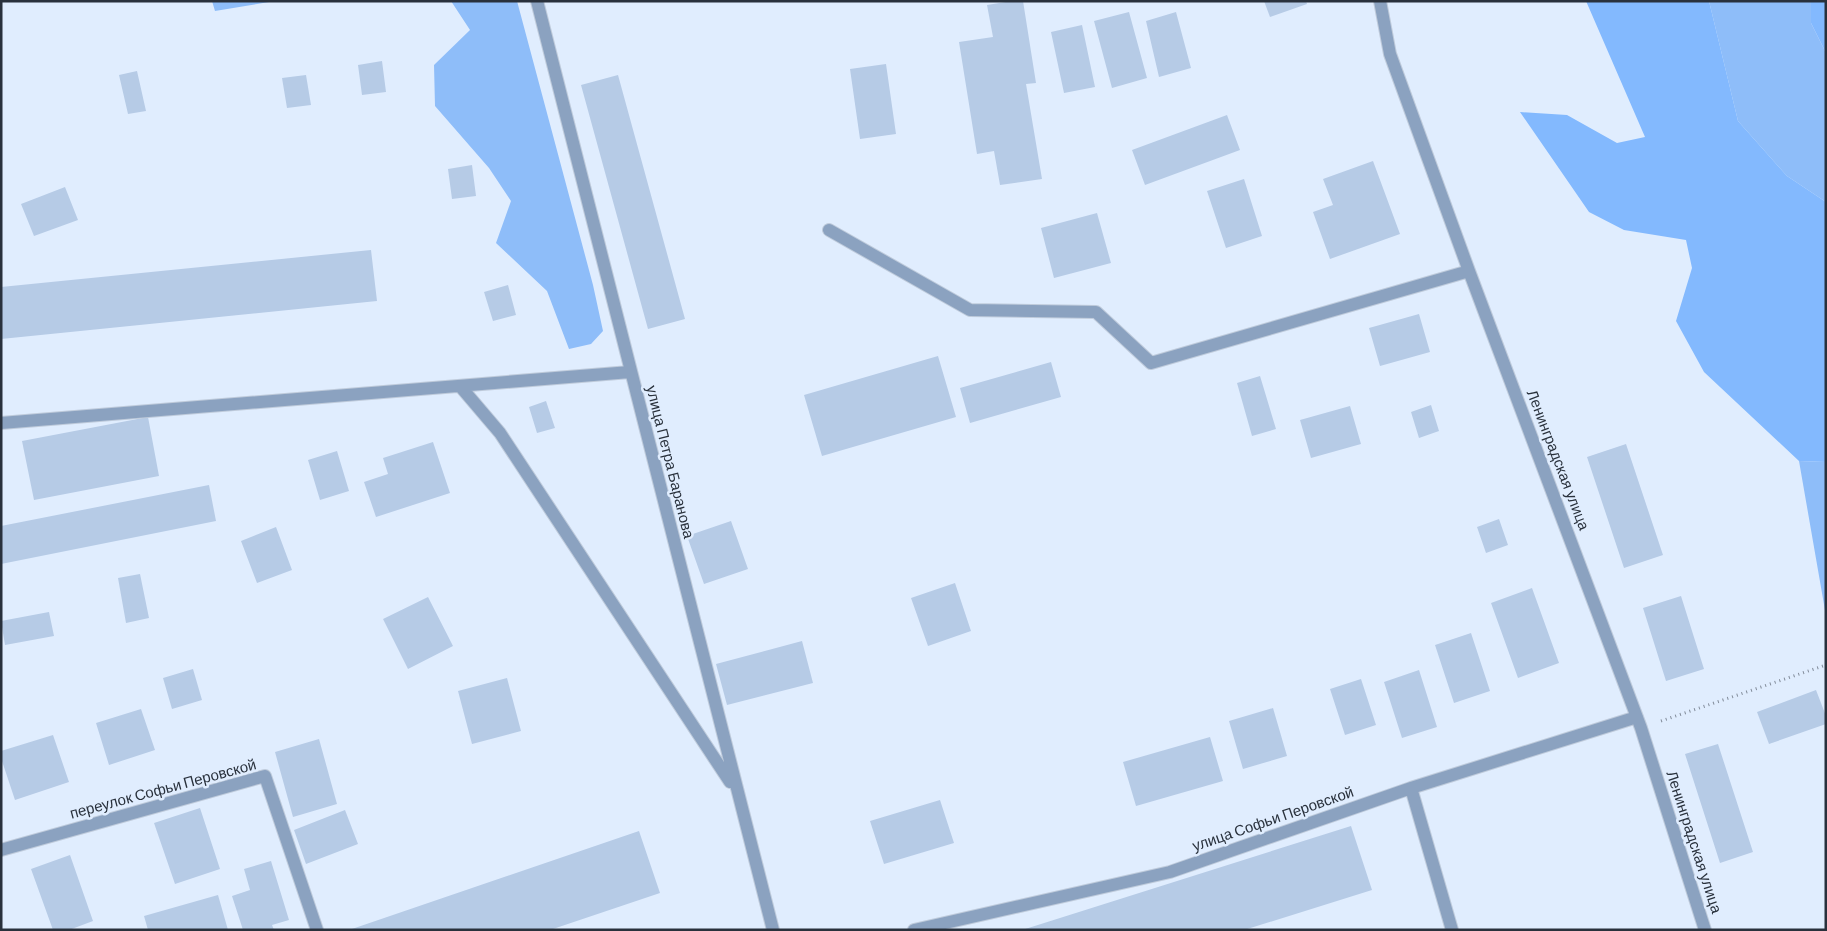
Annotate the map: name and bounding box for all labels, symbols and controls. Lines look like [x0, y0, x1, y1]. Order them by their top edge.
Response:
street label: улица Петра Баранова [643, 383, 699, 541]
street label: Ленинградская улица [1524, 387, 1594, 533]
street label: переулок Софьи Перовской [68, 754, 258, 822]
street label: Ленинградская улица [1663, 768, 1727, 916]
street label: улица Софьи Перовской [1190, 782, 1356, 854]

